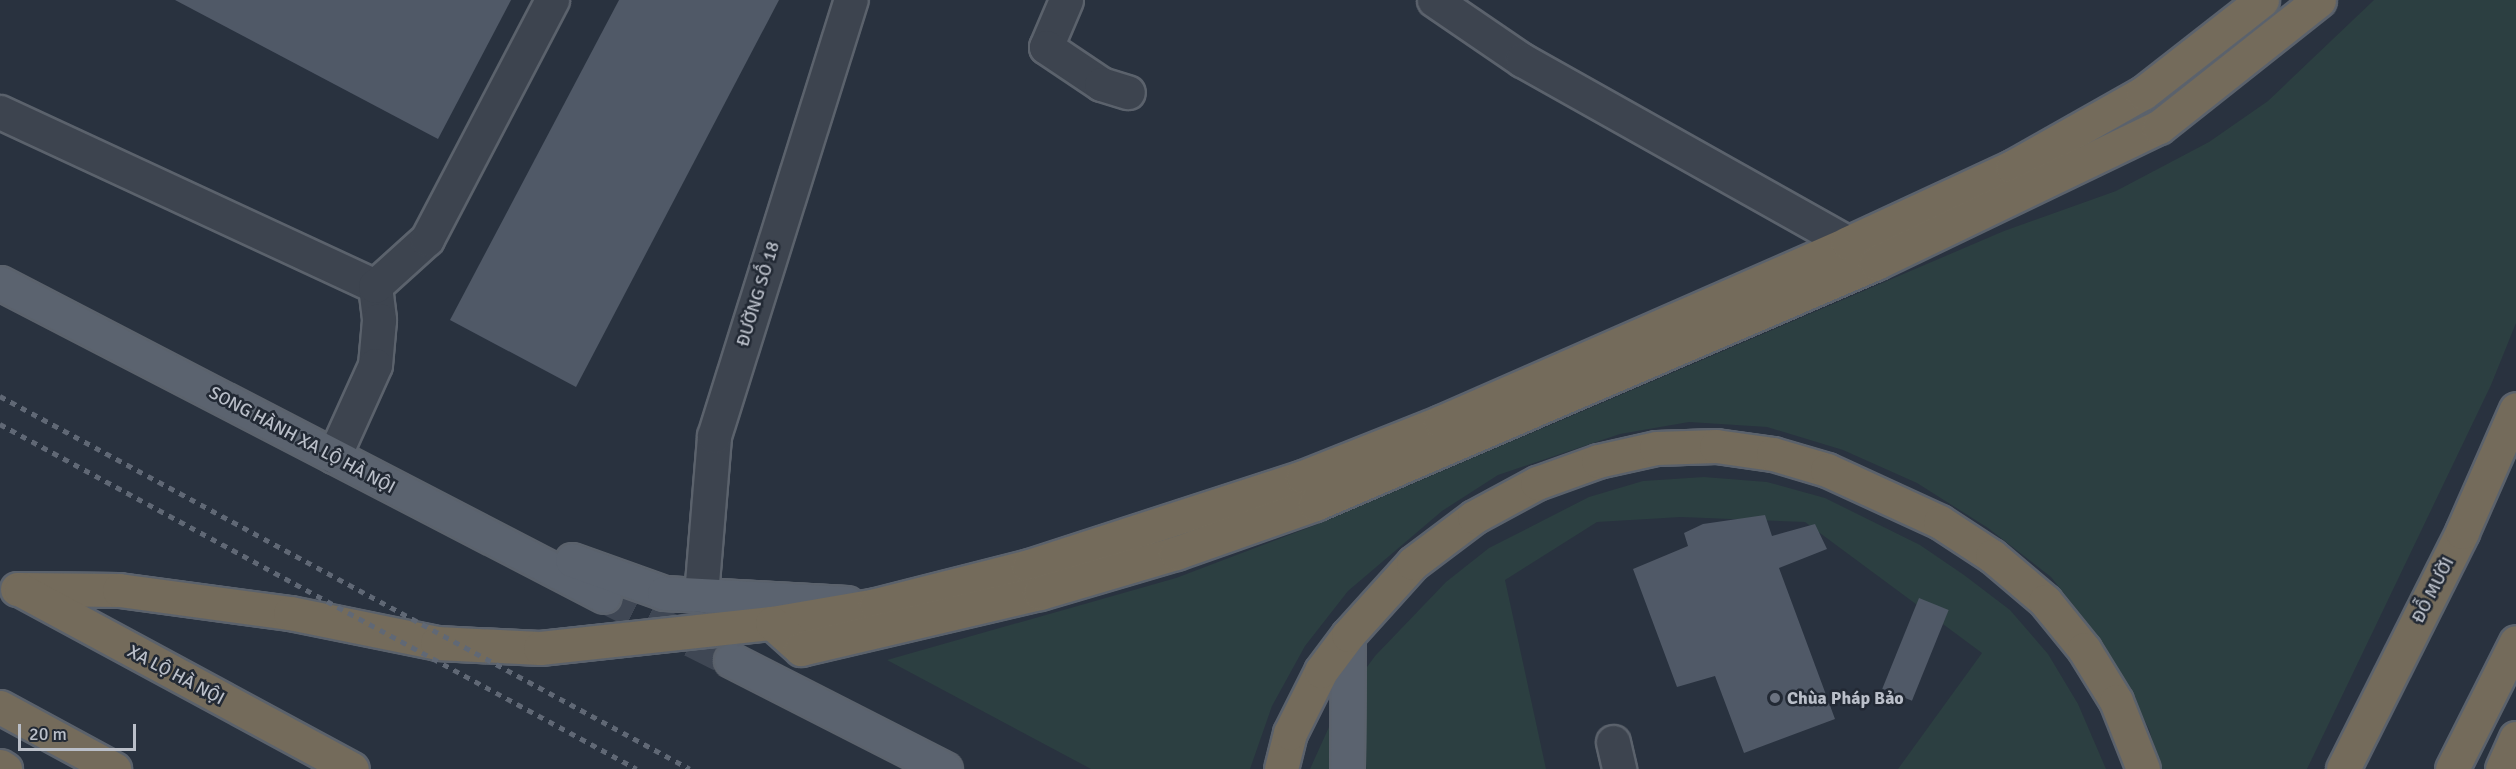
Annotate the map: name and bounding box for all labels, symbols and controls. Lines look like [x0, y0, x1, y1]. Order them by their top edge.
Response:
street label: ĐƯỜNG SỐ 18 [732, 239, 784, 349]
street label: SONG HÀNH XA LỘ HÀ NỘI [205, 382, 399, 498]
street label: ĐỖ MƯỜI [2407, 553, 2459, 627]
street label: XA LỘ HÀ NỘI [124, 640, 228, 710]
place label: Chùa Pháp Bảo [1787, 687, 1904, 709]
marker: Chùa Pháp Bảo [1768, 691, 1782, 705]
scale bar [21, 712, 140, 750]
text: 20 m [29, 723, 67, 745]

